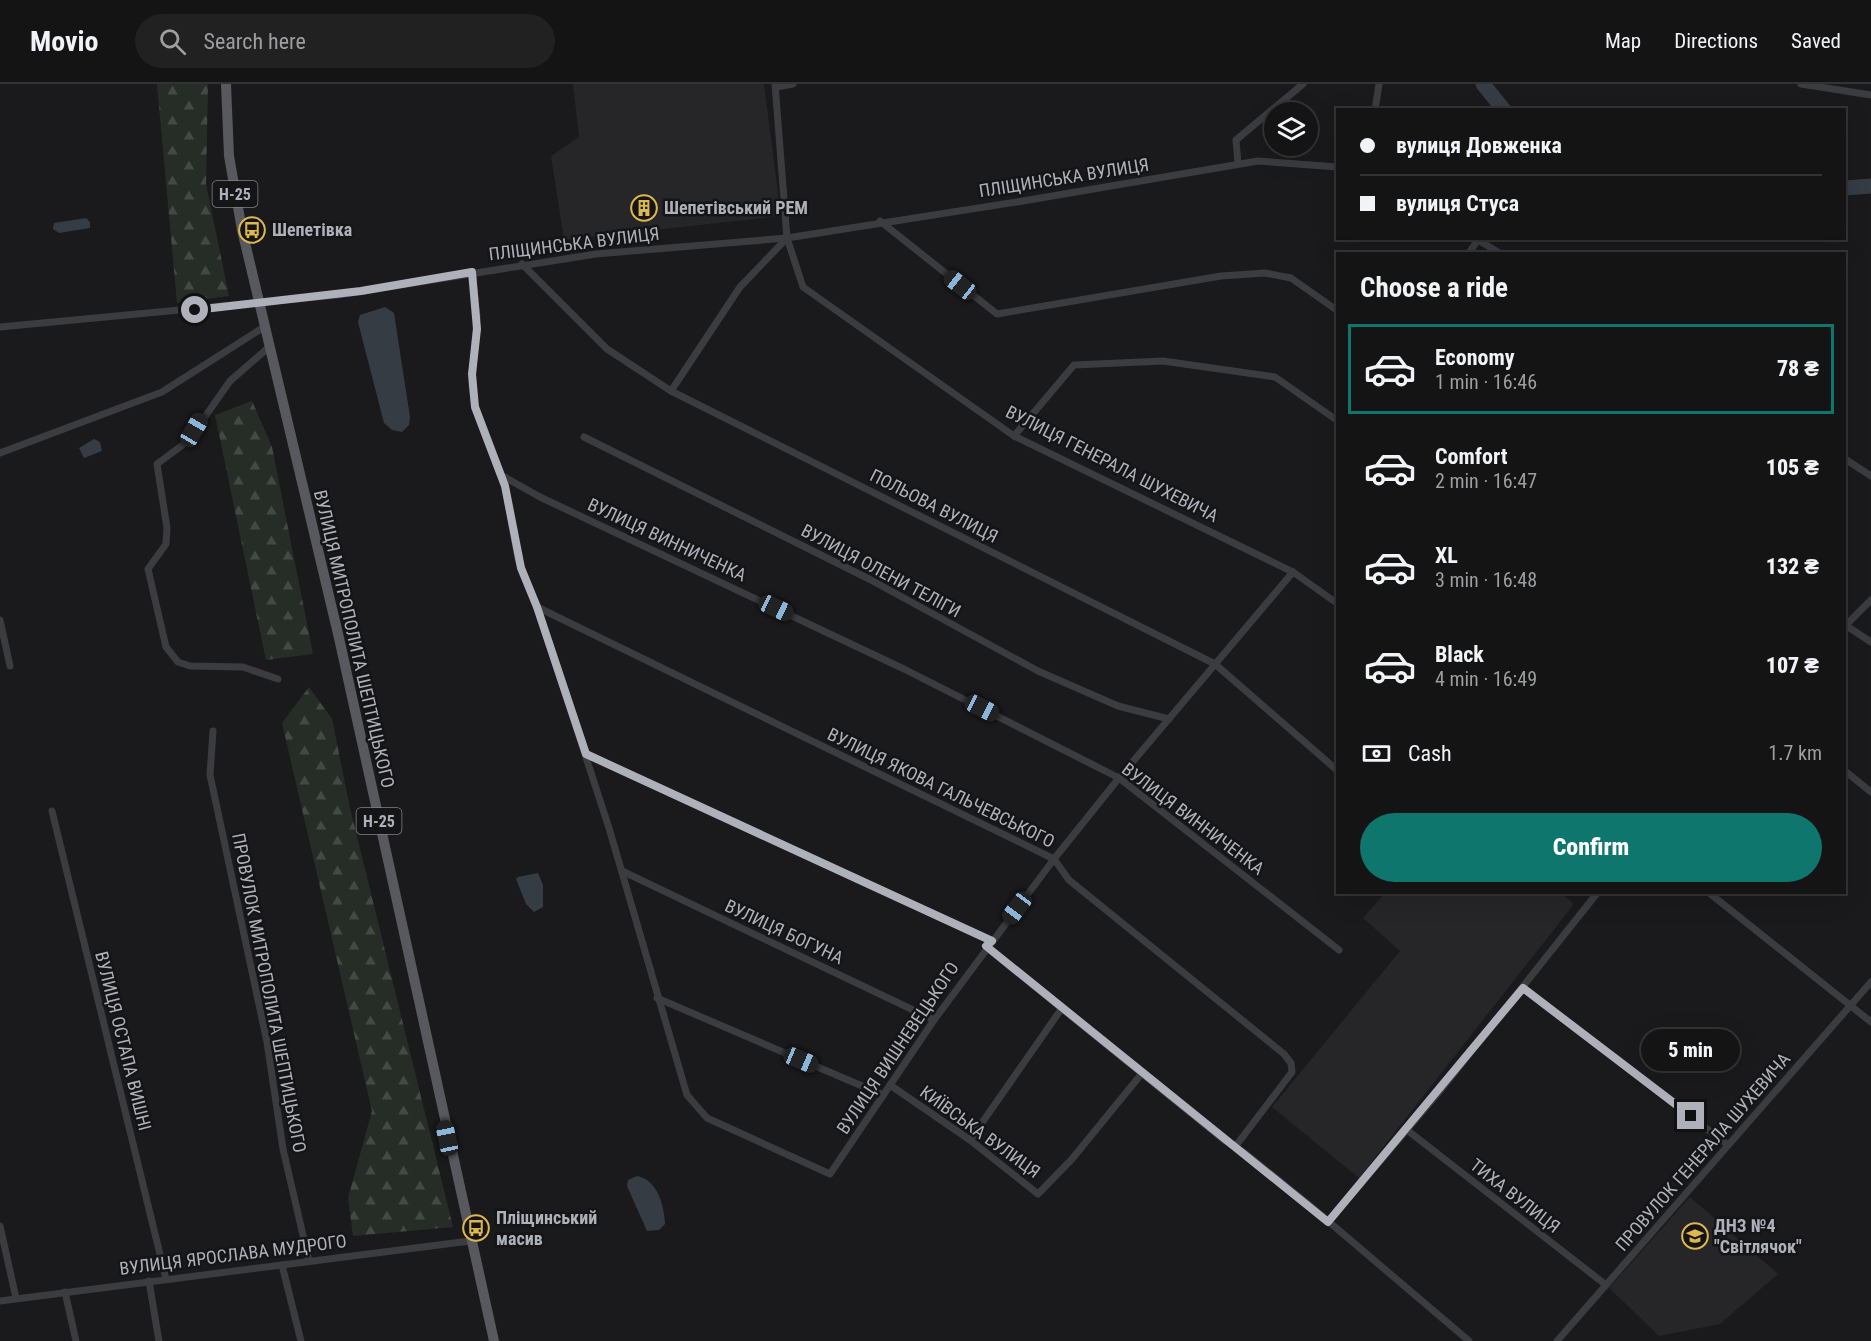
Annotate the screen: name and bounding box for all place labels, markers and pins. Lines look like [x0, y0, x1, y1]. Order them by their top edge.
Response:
building icon: Шепетівський РЕМ [629, 193, 659, 223]
place label: Шепетівський РЕМ [664, 197, 808, 218]
bus stop icon: Шепетівка [237, 215, 267, 245]
place label: Шепетівка [272, 219, 352, 240]
place label: Пліщинський масив [496, 1207, 597, 1249]
bus stop icon: Пліщинський масив [461, 1213, 491, 1243]
place label: ДНЗ №4 "Світлячок" [1714, 1215, 1802, 1257]
school or university icon: ДНЗ №4 "Світлячок" [1680, 1221, 1710, 1251]

